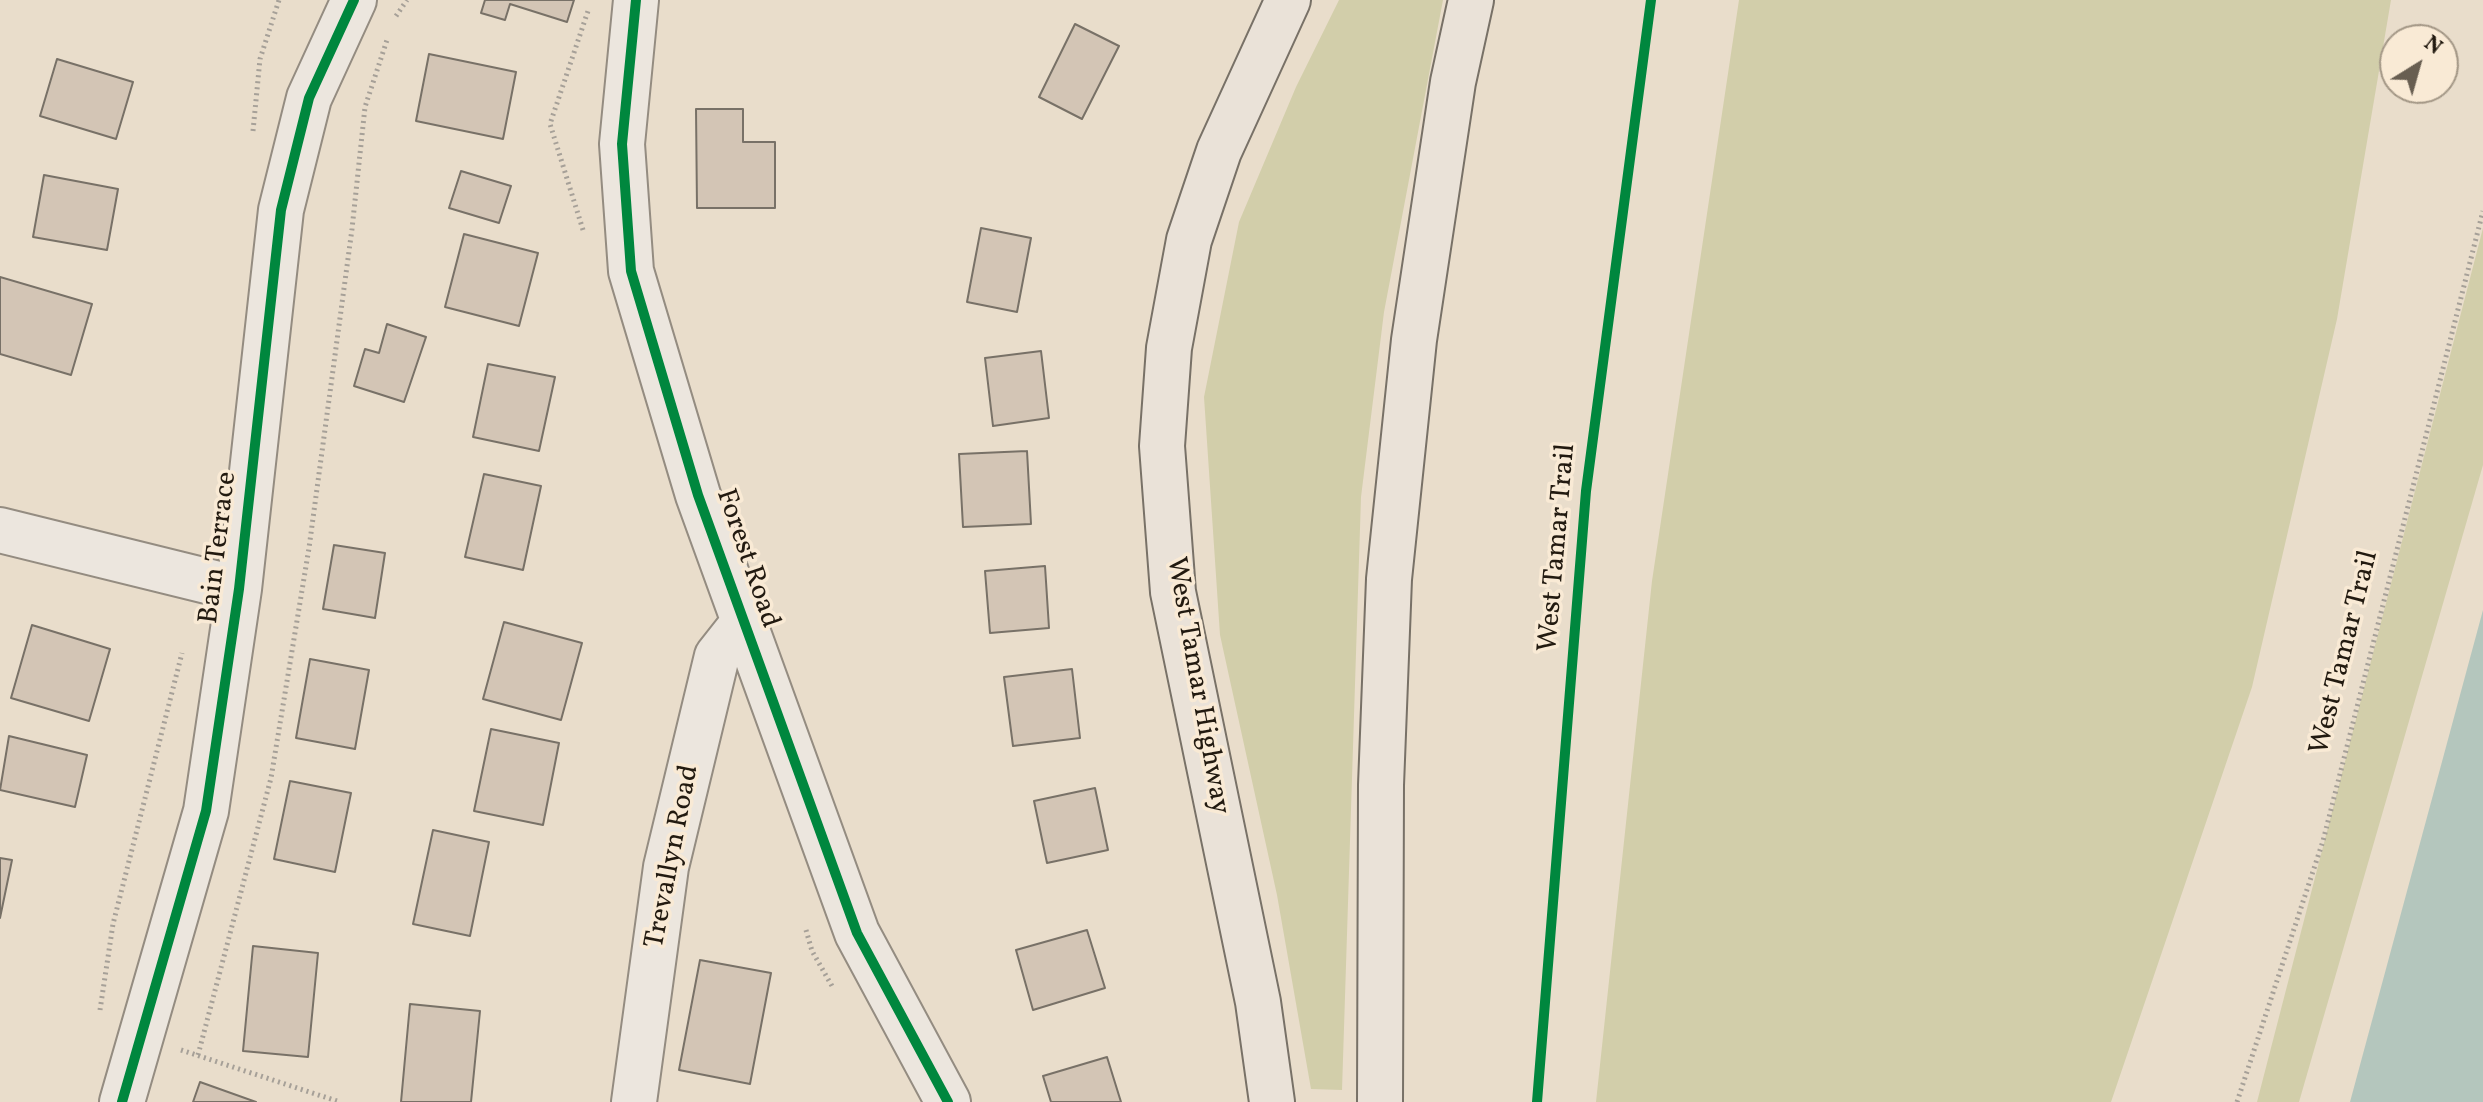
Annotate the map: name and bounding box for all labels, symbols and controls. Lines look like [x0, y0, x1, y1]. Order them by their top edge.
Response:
north arrow [2379, 24, 2459, 104]
text: N [2417, 29, 2448, 63]
street label: West Tamar Trail [1533, 442, 1585, 654]
street label: Bain Terrace [194, 470, 246, 626]
street label: Forest Road [707, 485, 785, 633]
street label: West Tamar Trail [2304, 548, 2388, 758]
street label: West Tamar Highway [1157, 555, 1235, 817]
street label: Trevallyn Road [640, 762, 708, 952]

